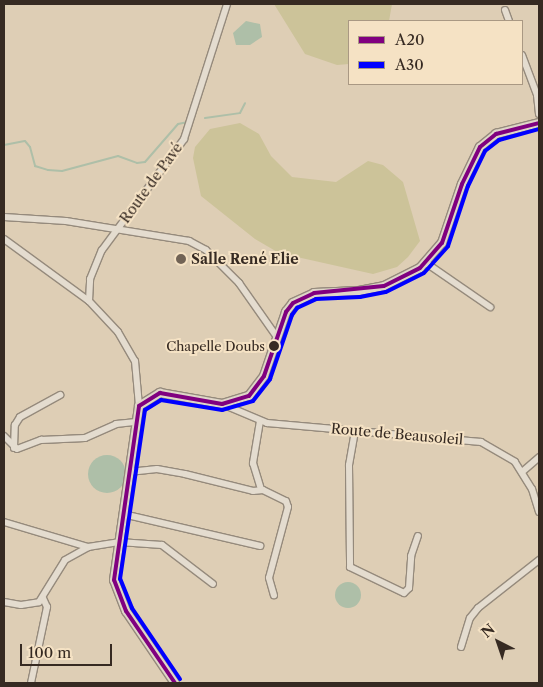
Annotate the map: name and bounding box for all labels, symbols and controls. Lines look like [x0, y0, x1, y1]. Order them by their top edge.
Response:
legend [348, 20, 523, 85]
text: A20 [395, 30, 425, 49]
text: A30 [395, 55, 424, 74]
street label: Route de Pavé [116, 140, 186, 226]
place label: Salle René Elie [191, 251, 299, 267]
marker: Salle René Elie [175, 253, 187, 265]
place label: Chapelle Doubs [166, 338, 265, 354]
marker: Chapelle Doubs [269, 341, 279, 351]
street label: Route de Beausoleil [330, 420, 464, 448]
north arrow [473, 617, 523, 667]
text: N [478, 620, 499, 641]
scale bar [22, 634, 115, 666]
text: 100 m [28, 643, 71, 662]

